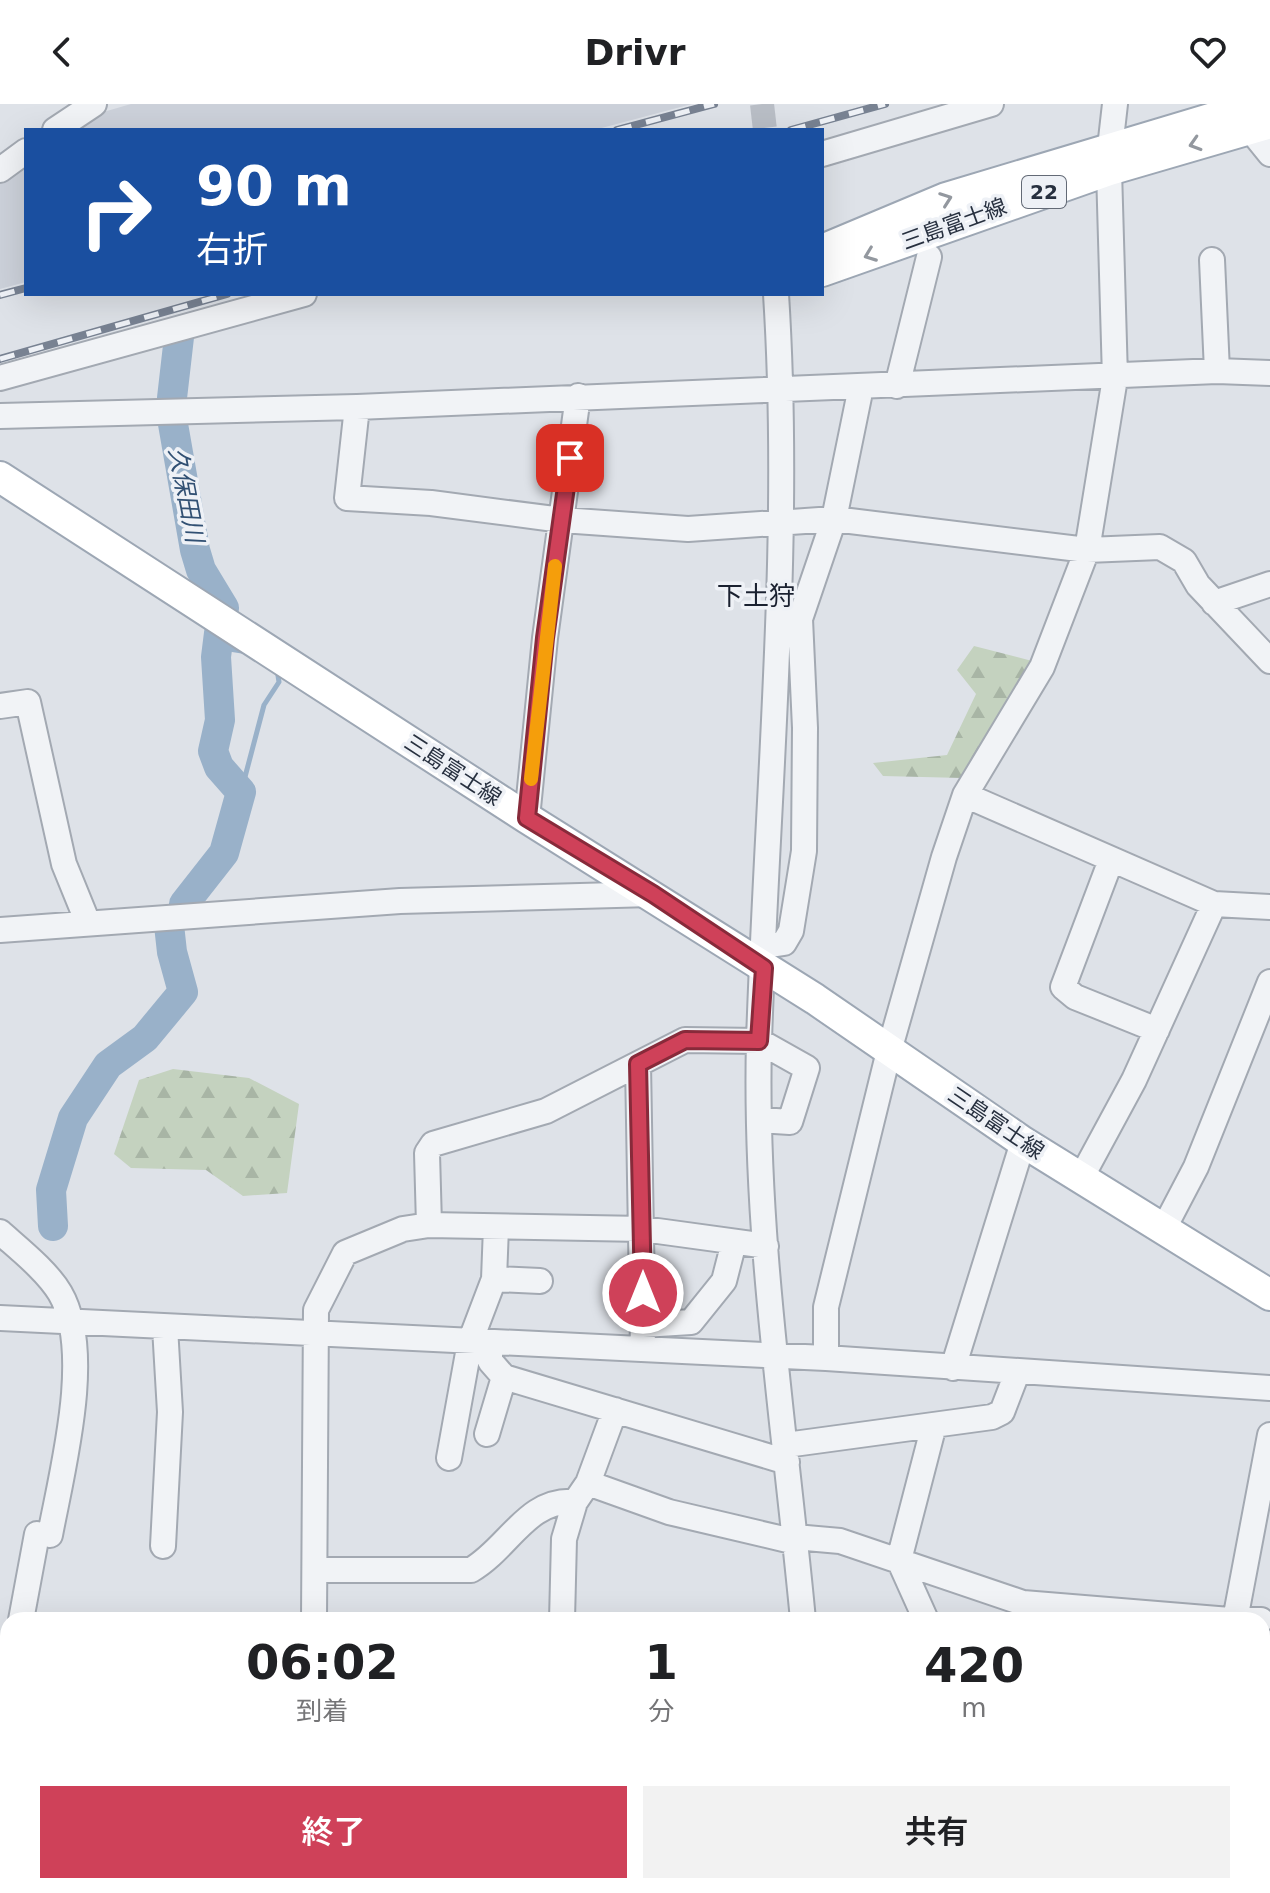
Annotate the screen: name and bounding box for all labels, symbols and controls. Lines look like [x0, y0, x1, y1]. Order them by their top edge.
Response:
icon: back [40, 30, 84, 74]
icon: heart [1186, 30, 1230, 74]
text: Drivr [584, 32, 686, 73]
one-way arrow [1189, 135, 1203, 151]
text: 90 m [196, 153, 352, 218]
icon: right [64, 160, 168, 264]
road number: 22 [1022, 176, 1066, 208]
one-way arrow [938, 192, 952, 209]
street label: 三島富士線 [898, 193, 1010, 255]
text: 右折 [196, 229, 268, 270]
one-way arrow [863, 245, 877, 262]
pin [536, 424, 604, 492]
icon: arrive [548, 436, 592, 480]
water label: 久保田川 [163, 445, 209, 548]
district label: 下土狩 [717, 581, 795, 611]
street label: 三島富士線 [400, 730, 506, 810]
street label: 三島富士線 [943, 1082, 1049, 1164]
position arrow [601, 1251, 685, 1335]
text: 06:02 [246, 1634, 399, 1690]
text: 1 [645, 1634, 678, 1690]
text: 420 [924, 1637, 1024, 1693]
text: m [961, 1693, 987, 1723]
text: 到着 [296, 1696, 348, 1726]
text: 分 [648, 1696, 674, 1726]
button: 終了 [40, 1786, 627, 1878]
button: 共有 [643, 1786, 1230, 1878]

